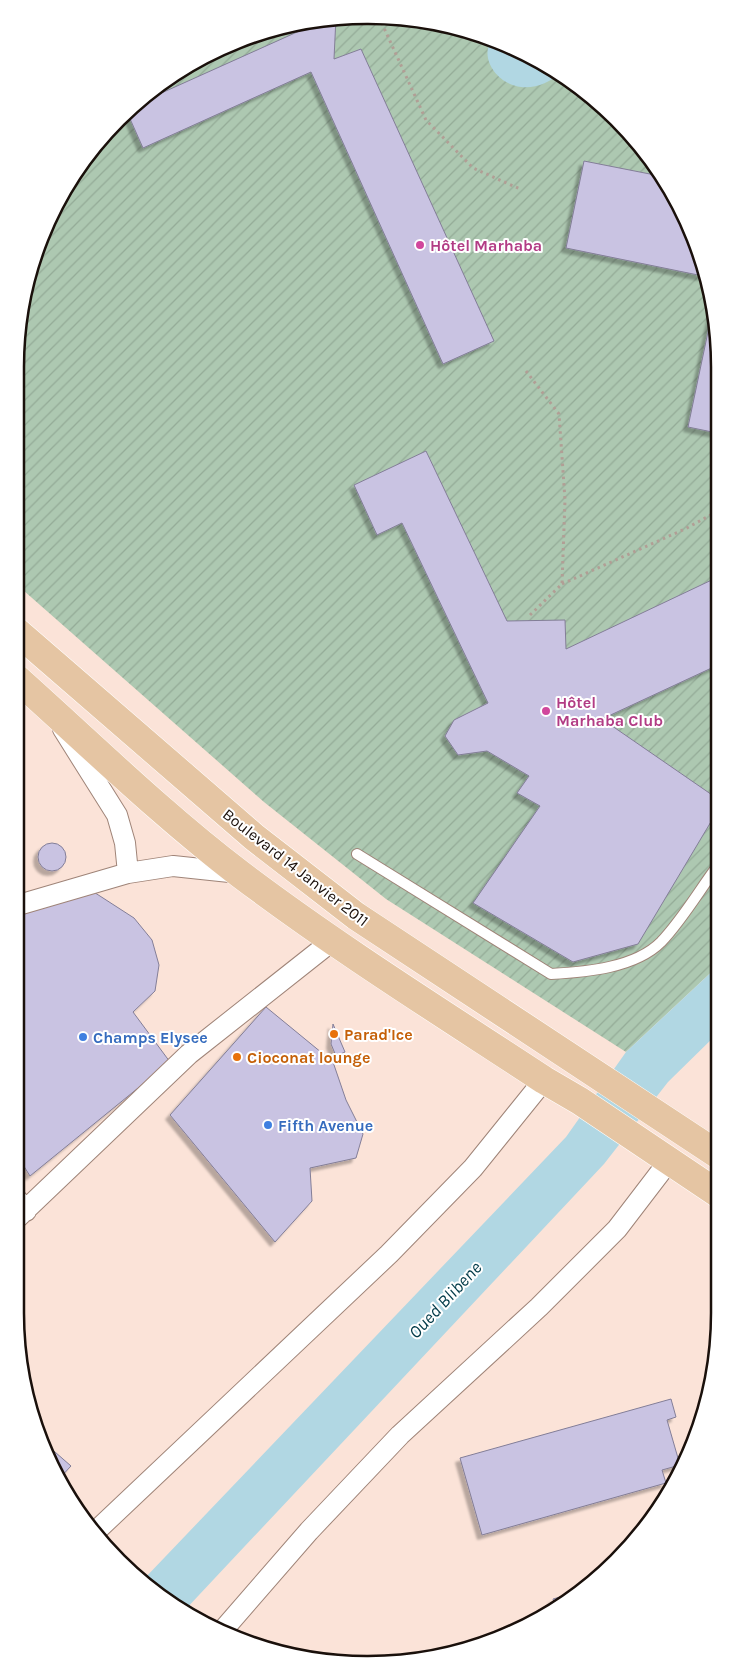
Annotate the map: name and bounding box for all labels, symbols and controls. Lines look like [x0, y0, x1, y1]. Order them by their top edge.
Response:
place label: Hôtel Marhaba [430, 236, 542, 255]
marker: Hôtel Marhaba [414, 239, 426, 251]
place label: Hôtel Marhaba Club [556, 693, 663, 730]
marker: Hôtel Marhaba Club [540, 705, 552, 717]
street label: Boulevard 14 Janvier 2011 [219, 805, 372, 930]
place label: Parad'Ice [344, 1025, 413, 1044]
place label: Champs Elysee [93, 1028, 208, 1047]
marker: Parad'Ice [328, 1028, 340, 1040]
marker: Champs Elysee [77, 1031, 89, 1043]
place label: Cioconat lounge [247, 1048, 370, 1067]
marker: Cioconat lounge [231, 1051, 243, 1063]
place label: Fifth Avenue [278, 1116, 373, 1135]
marker: Fifth Avenue [262, 1119, 274, 1131]
water label: Oued Blibene [404, 1257, 486, 1343]

